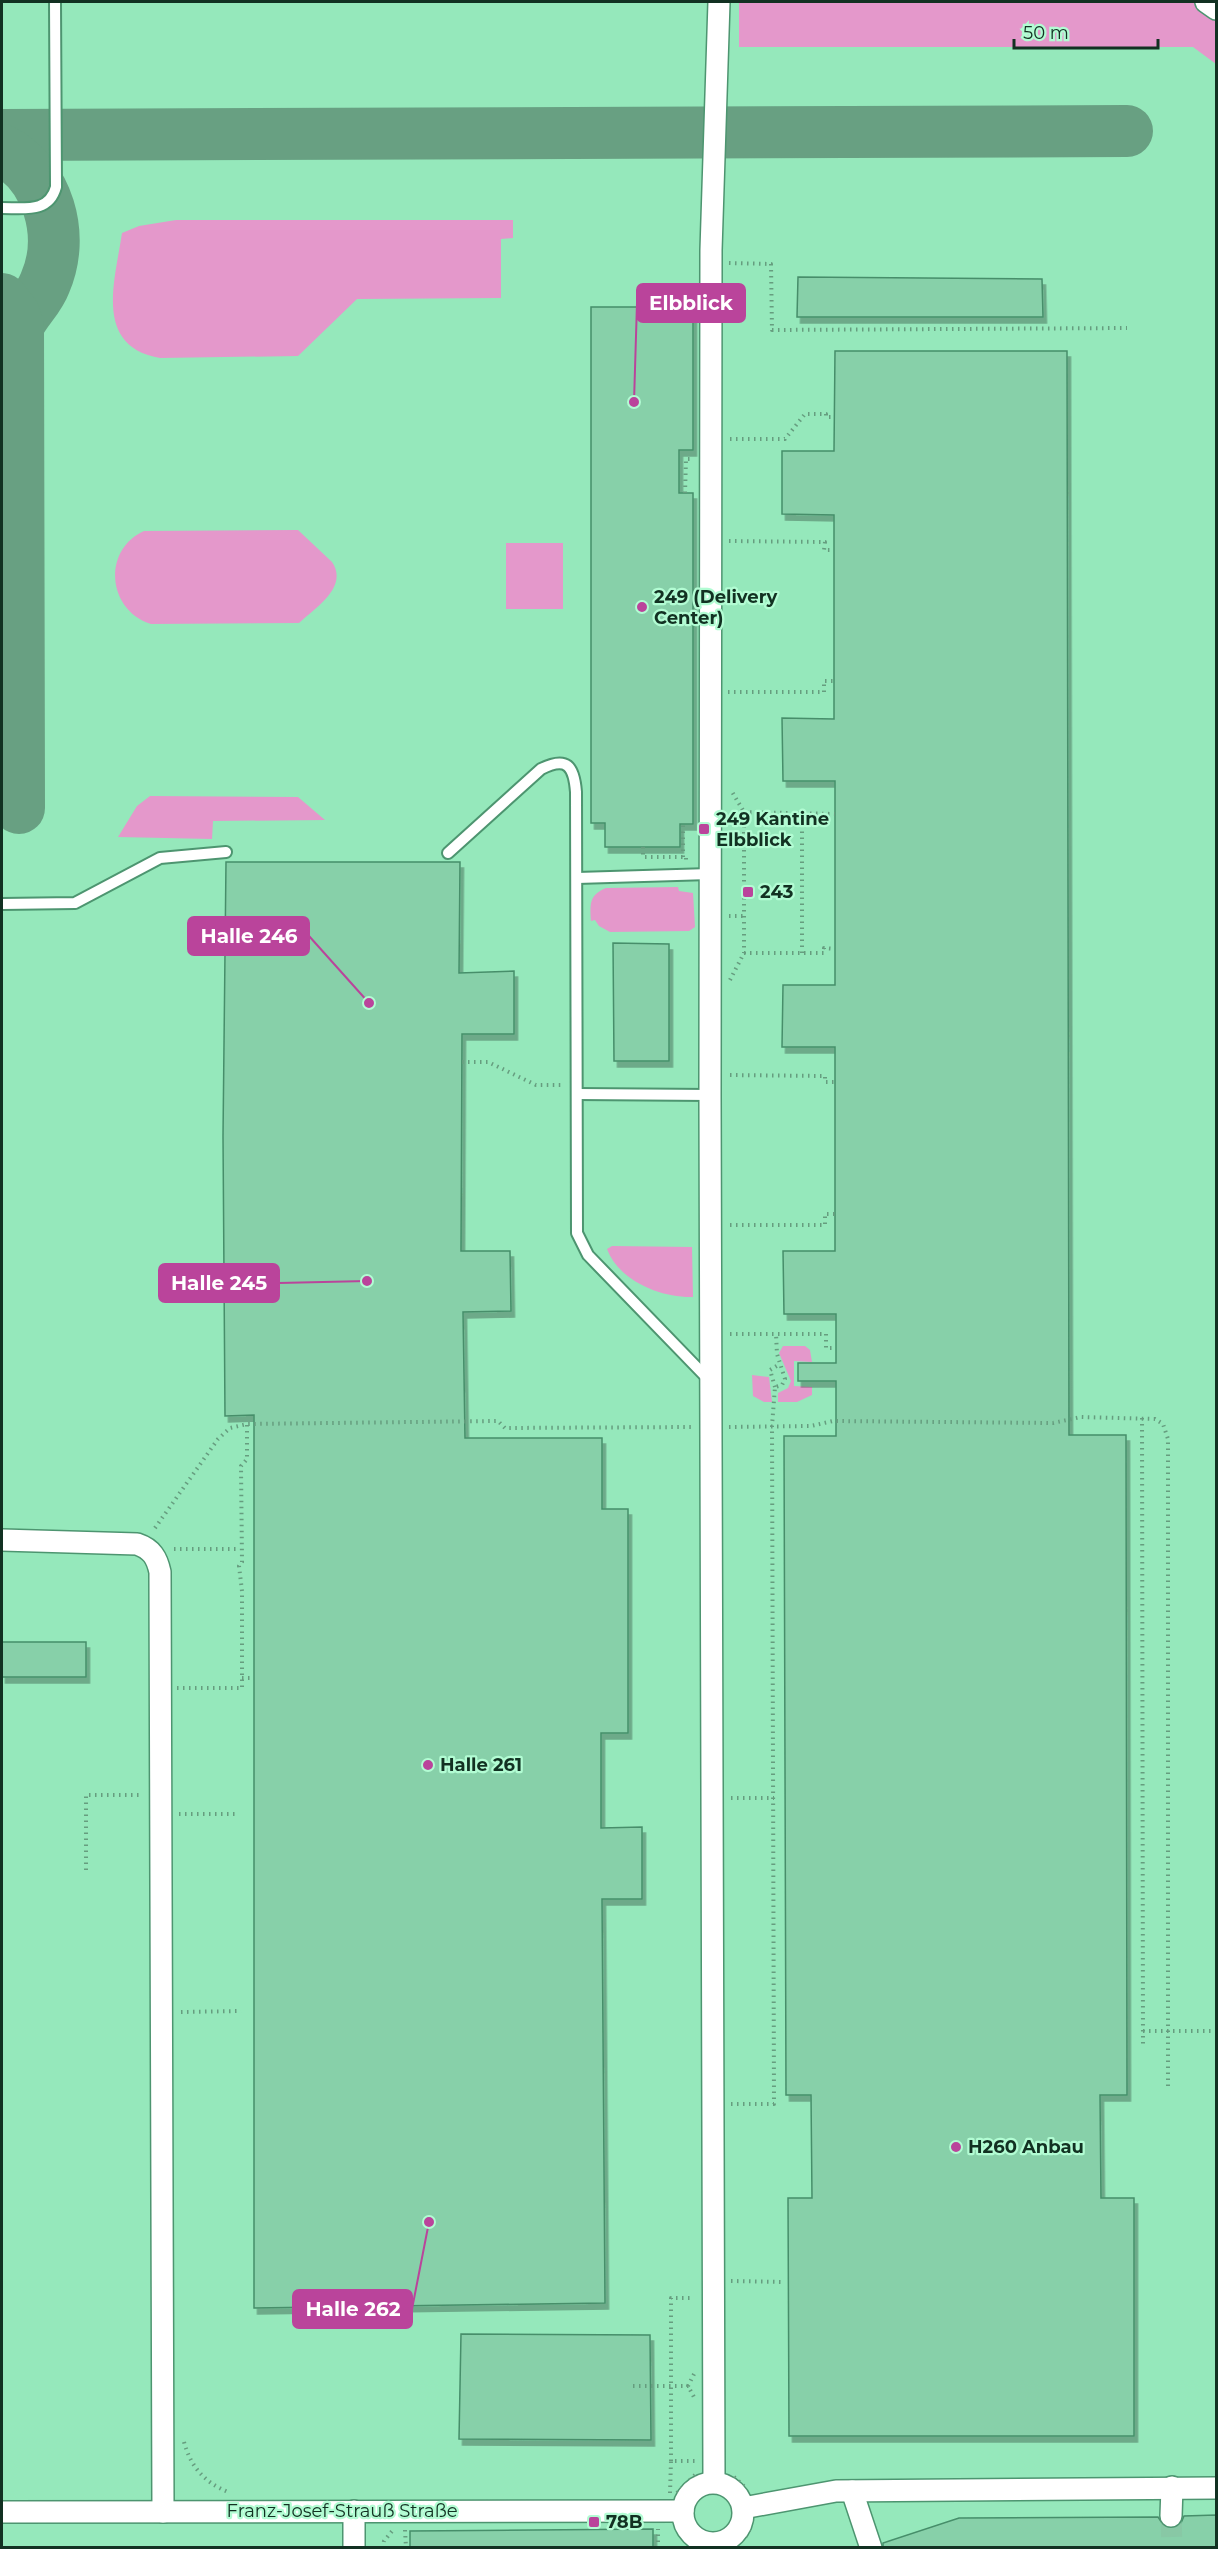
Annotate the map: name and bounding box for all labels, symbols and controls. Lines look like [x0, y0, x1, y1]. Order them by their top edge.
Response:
scale bar [1014, 12, 1158, 50]
text: 50 m [1023, 22, 1069, 44]
callout: Elbblick [637, 284, 745, 322]
text: Elbblick [649, 291, 734, 315]
place label: 249 (Delivery Center) [654, 586, 777, 629]
marker: 249 (Delivery Center) [635, 600, 649, 614]
place label: 249 Kantine Elbblick [716, 808, 829, 851]
marker: 249 Kantine Elbblick [697, 822, 711, 836]
place label: 243 [760, 881, 794, 903]
marker: 243 [741, 885, 755, 899]
callout: Halle 246 [188, 917, 309, 955]
text: Halle 246 [201, 924, 298, 948]
callout: Halle 245 [159, 1264, 279, 1302]
text: Halle 245 [171, 1271, 267, 1295]
place label: Halle 261 [440, 1754, 522, 1776]
marker: Halle 261 [421, 1758, 435, 1772]
place label: H260 Anbau [968, 2136, 1084, 2158]
marker: H260 Anbau [949, 2140, 963, 2154]
callout: Halle 262 [293, 2290, 412, 2328]
text: Halle 262 [305, 2297, 401, 2321]
street label: Franz-Josef-Strauß Straße [226, 2500, 458, 2522]
place label: 78B [606, 2511, 643, 2533]
marker: 78B [587, 2515, 601, 2529]

